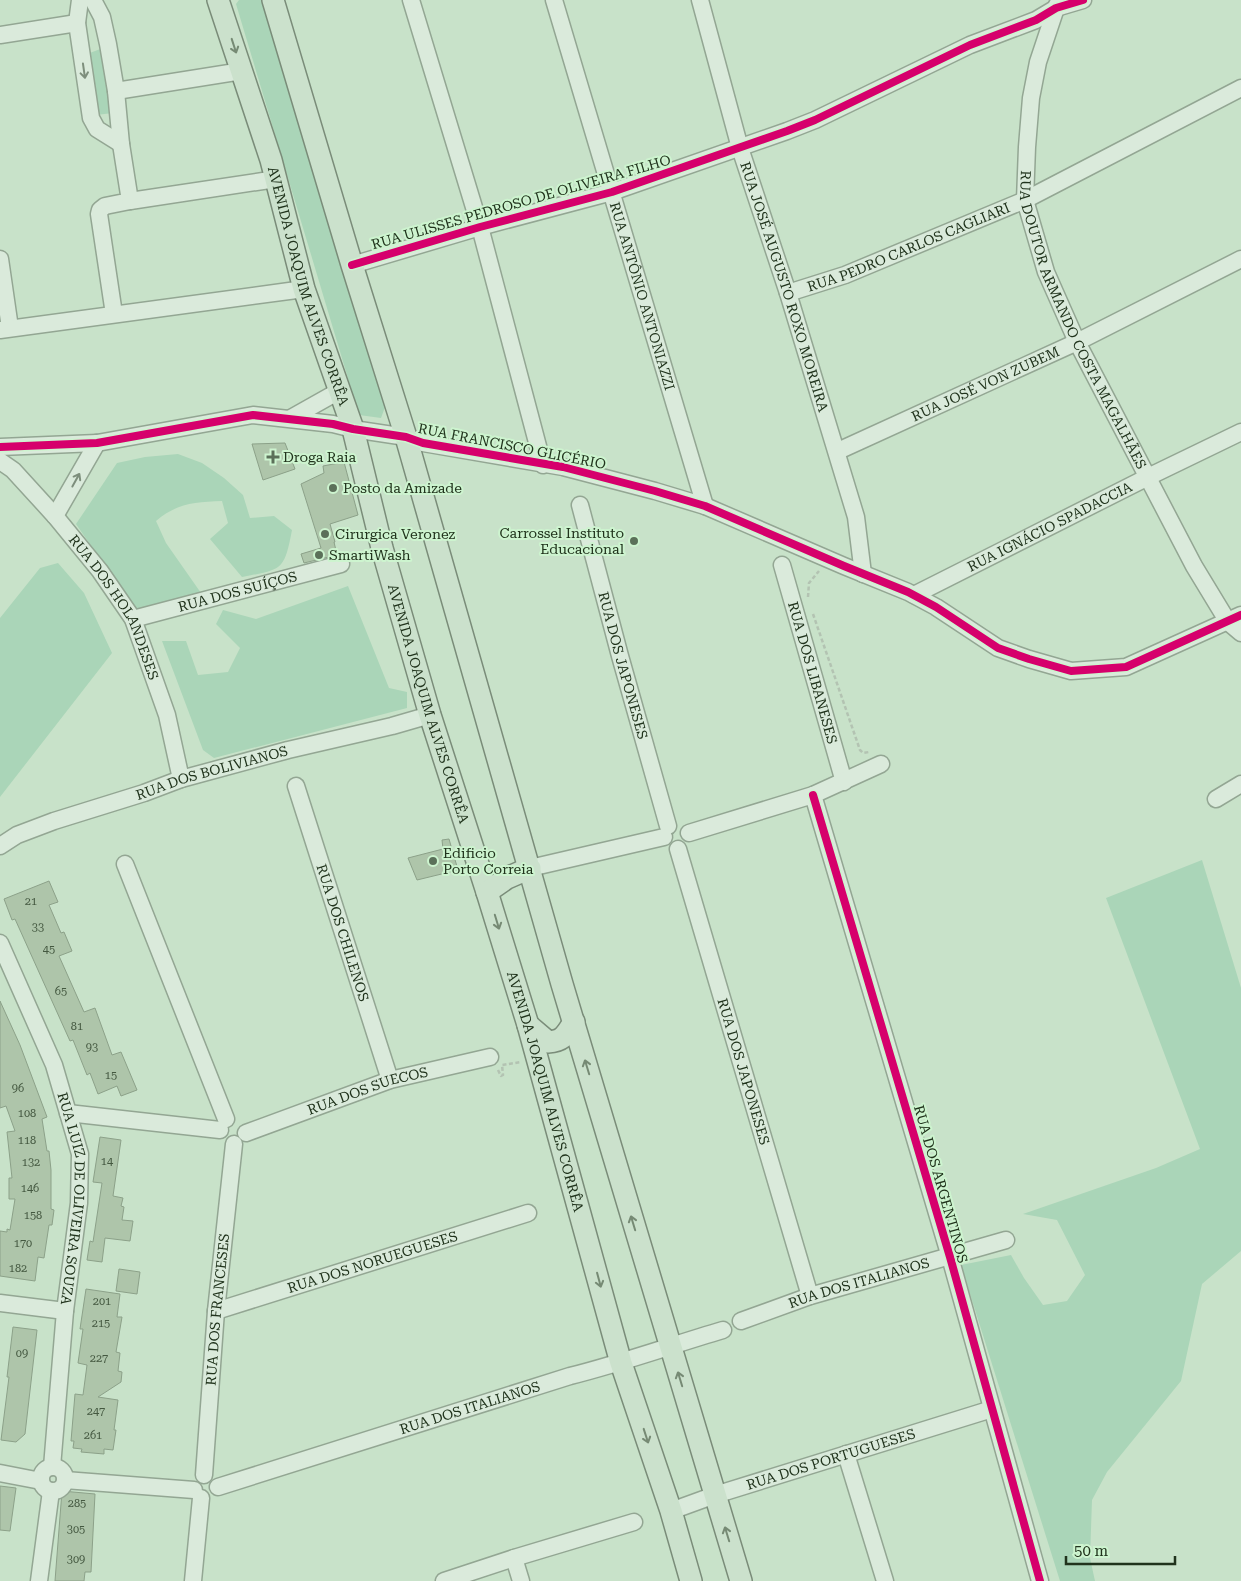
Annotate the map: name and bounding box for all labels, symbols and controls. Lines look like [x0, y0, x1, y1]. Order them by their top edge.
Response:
one-way arrow [230, 38, 239, 54]
one-way arrow [79, 63, 89, 79]
street label: RUA ULISSES PEDROSO DE OLIVEIRA FILHO [370, 152, 672, 252]
street label: RUA JOSÉ AUGUSTO ROXO MOREIRA [737, 160, 832, 414]
street label: AVENIDA JOAQUIM ALVES CORRÊA [265, 165, 352, 408]
street label: RUA DOUTOR ARMANDO COSTA MAGALHÃES [1017, 170, 1150, 472]
street label: RUA PEDRO CARLOS CAGLIARI [805, 199, 1012, 294]
street label: RUA ANTÔNIO ANTONIAZZI [607, 200, 678, 392]
street label: RUA JOSÉ VON ZUBEM [909, 343, 1062, 424]
street label: RUA FRANCISCO GLICÉRIO [417, 420, 607, 472]
place label: Droga Raia [283, 449, 356, 465]
marker: Droga Raia [267, 451, 279, 463]
one-way arrow [72, 473, 81, 488]
street label: RUA IGNÁCIO SPADACCIA [965, 478, 1135, 575]
place label: Posto da Amizade [343, 480, 462, 496]
marker: Posto da Amizade [327, 482, 339, 494]
place label: Carrossel Instituto Educacional [500, 525, 625, 557]
place label: Cirurgica Veronez [335, 526, 456, 542]
marker: Cirurgica Veronez [319, 528, 331, 540]
street label: RUA DOS HOLANDESES [66, 532, 162, 682]
marker: Carrossel Instituto Educacional [628, 535, 640, 547]
place label: SmartiWash [329, 547, 411, 563]
marker: SmartiWash [313, 549, 325, 561]
street label: RUA DOS SUÍÇOS [176, 568, 299, 615]
street label: AVENIDA JOAQUIM ALVES CORRÊA [385, 582, 472, 826]
street label: RUA DOS JAPONESES [595, 590, 651, 741]
street label: RUA DOS LIBANESES [785, 600, 841, 746]
street label: RUA DOS BOLIVIANOS [134, 742, 290, 803]
place label: Edificio Porto Correia [443, 845, 534, 877]
marker: Edificio Porto Correia [427, 855, 439, 867]
street label: RUA DOS CHILENOS [313, 862, 372, 1004]
house number: 21 [25, 895, 37, 908]
one-way arrow [492, 914, 502, 930]
house number: 33 [32, 921, 44, 934]
house number: 45 [43, 943, 55, 956]
street label: AVENIDA JOAQUIM ALVES CORRÊA [504, 969, 587, 1214]
house number: 65 [55, 985, 67, 998]
street label: RUA DOS JAPONESES [714, 996, 773, 1147]
house number: 81 [71, 1020, 83, 1033]
house number: 93 [86, 1041, 98, 1054]
one-way arrow [582, 1060, 592, 1076]
street label: RUA DOS SUECOS [305, 1063, 430, 1118]
house number: 15 [105, 1069, 117, 1082]
house number: 96 [12, 1082, 24, 1095]
street label: RUA LUIZ DE OLIVEIRA SOUZA [54, 1090, 89, 1306]
street label: RUA DOS ARGENTINOS [911, 1103, 971, 1265]
house number: 108 [18, 1107, 36, 1120]
house number: 118 [18, 1134, 36, 1147]
house number: 14 [101, 1155, 114, 1168]
house number: 132 [22, 1156, 40, 1169]
house number: 146 [21, 1182, 39, 1195]
house number: 158 [24, 1209, 42, 1222]
one-way arrow [628, 1215, 638, 1231]
street label: RUA DOS NORUEGUESES [285, 1228, 460, 1296]
street label: RUA DOS FRANCESES [203, 1232, 232, 1386]
house number: 170 [14, 1237, 32, 1250]
street label: RUA DOS ITALIANOS [786, 1254, 931, 1311]
house number: 182 [9, 1262, 27, 1275]
one-way arrow [594, 1272, 604, 1288]
house number: 201 [93, 1295, 111, 1308]
house number: 215 [92, 1317, 110, 1330]
house number: 09 [16, 1347, 28, 1360]
house number: 227 [90, 1352, 108, 1365]
one-way arrow [674, 1371, 684, 1387]
street label: RUA DOS ITALIANOS [398, 1378, 542, 1437]
house number: 247 [87, 1405, 105, 1418]
street label: RUA DOS PORTUGUESES [744, 1425, 917, 1493]
one-way arrow [641, 1428, 651, 1444]
house number: 261 [84, 1429, 102, 1442]
house number: 285 [68, 1497, 86, 1510]
house number: 305 [67, 1523, 85, 1536]
one-way arrow [721, 1527, 731, 1543]
scale bar [1066, 1534, 1175, 1566]
text: 50 m [1074, 1542, 1109, 1560]
house number: 309 [67, 1553, 85, 1566]

